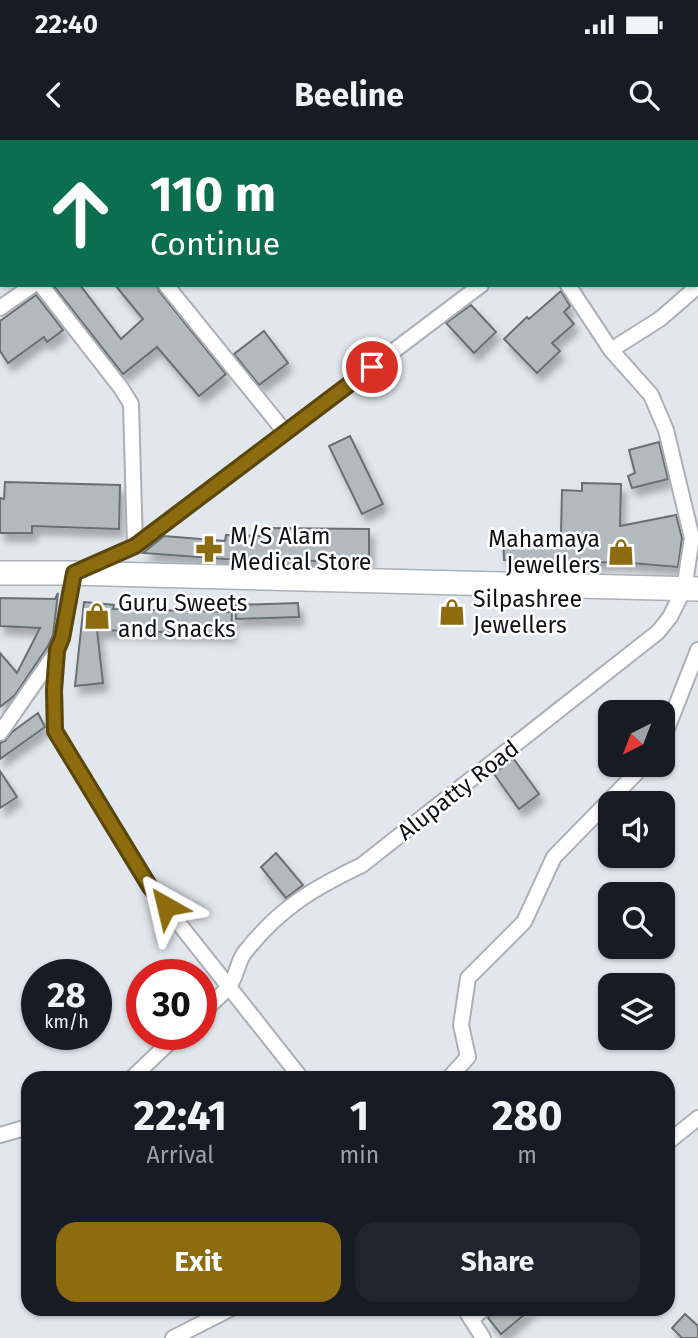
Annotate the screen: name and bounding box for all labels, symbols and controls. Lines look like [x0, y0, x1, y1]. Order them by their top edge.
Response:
text: 22:40 [35, 9, 98, 40]
icon: back [35, 76, 73, 114]
text: Beeline [294, 76, 404, 114]
icon: search [625, 76, 663, 114]
text: 110 m [150, 165, 276, 224]
icon: ahead [35, 168, 126, 259]
text: Continue [150, 225, 280, 263]
pin [342, 337, 402, 397]
icon: arrive [353, 348, 391, 386]
place label: M/S Alam Medical Store [230, 522, 371, 576]
place label: Mahamaya Jewellers [488, 525, 600, 579]
pharmacy icon: M/S Alam Medical Store [194, 534, 224, 564]
shop icon: Mahamaya Jewellers [606, 537, 636, 567]
place label: Silpashree Jewellers [473, 585, 582, 639]
place label: Guru Sweets and Snacks [118, 589, 247, 643]
shop icon: Silpashree Jewellers [437, 597, 467, 627]
shop icon: Guru Sweets and Snacks [82, 601, 112, 631]
north arrow [598, 700, 676, 777]
map controls [598, 700, 675, 1050]
street label: Alupatty Road [392, 734, 524, 846]
button: sound [598, 791, 675, 868]
position arrow [129, 869, 203, 943]
button: search [598, 882, 675, 959]
speed limit sign: 30 [126, 959, 217, 1050]
button: layers [598, 973, 675, 1050]
text: 28 [47, 974, 86, 1016]
text: km/h [44, 1011, 89, 1033]
text: 22:41 [134, 1091, 227, 1141]
text: 1 [350, 1091, 369, 1141]
text: 280 [492, 1091, 562, 1141]
text: Arrival [147, 1141, 214, 1169]
text: min [340, 1141, 379, 1169]
text: m [517, 1141, 537, 1169]
button: Exit [56, 1222, 341, 1302]
button: Share [355, 1222, 640, 1302]

